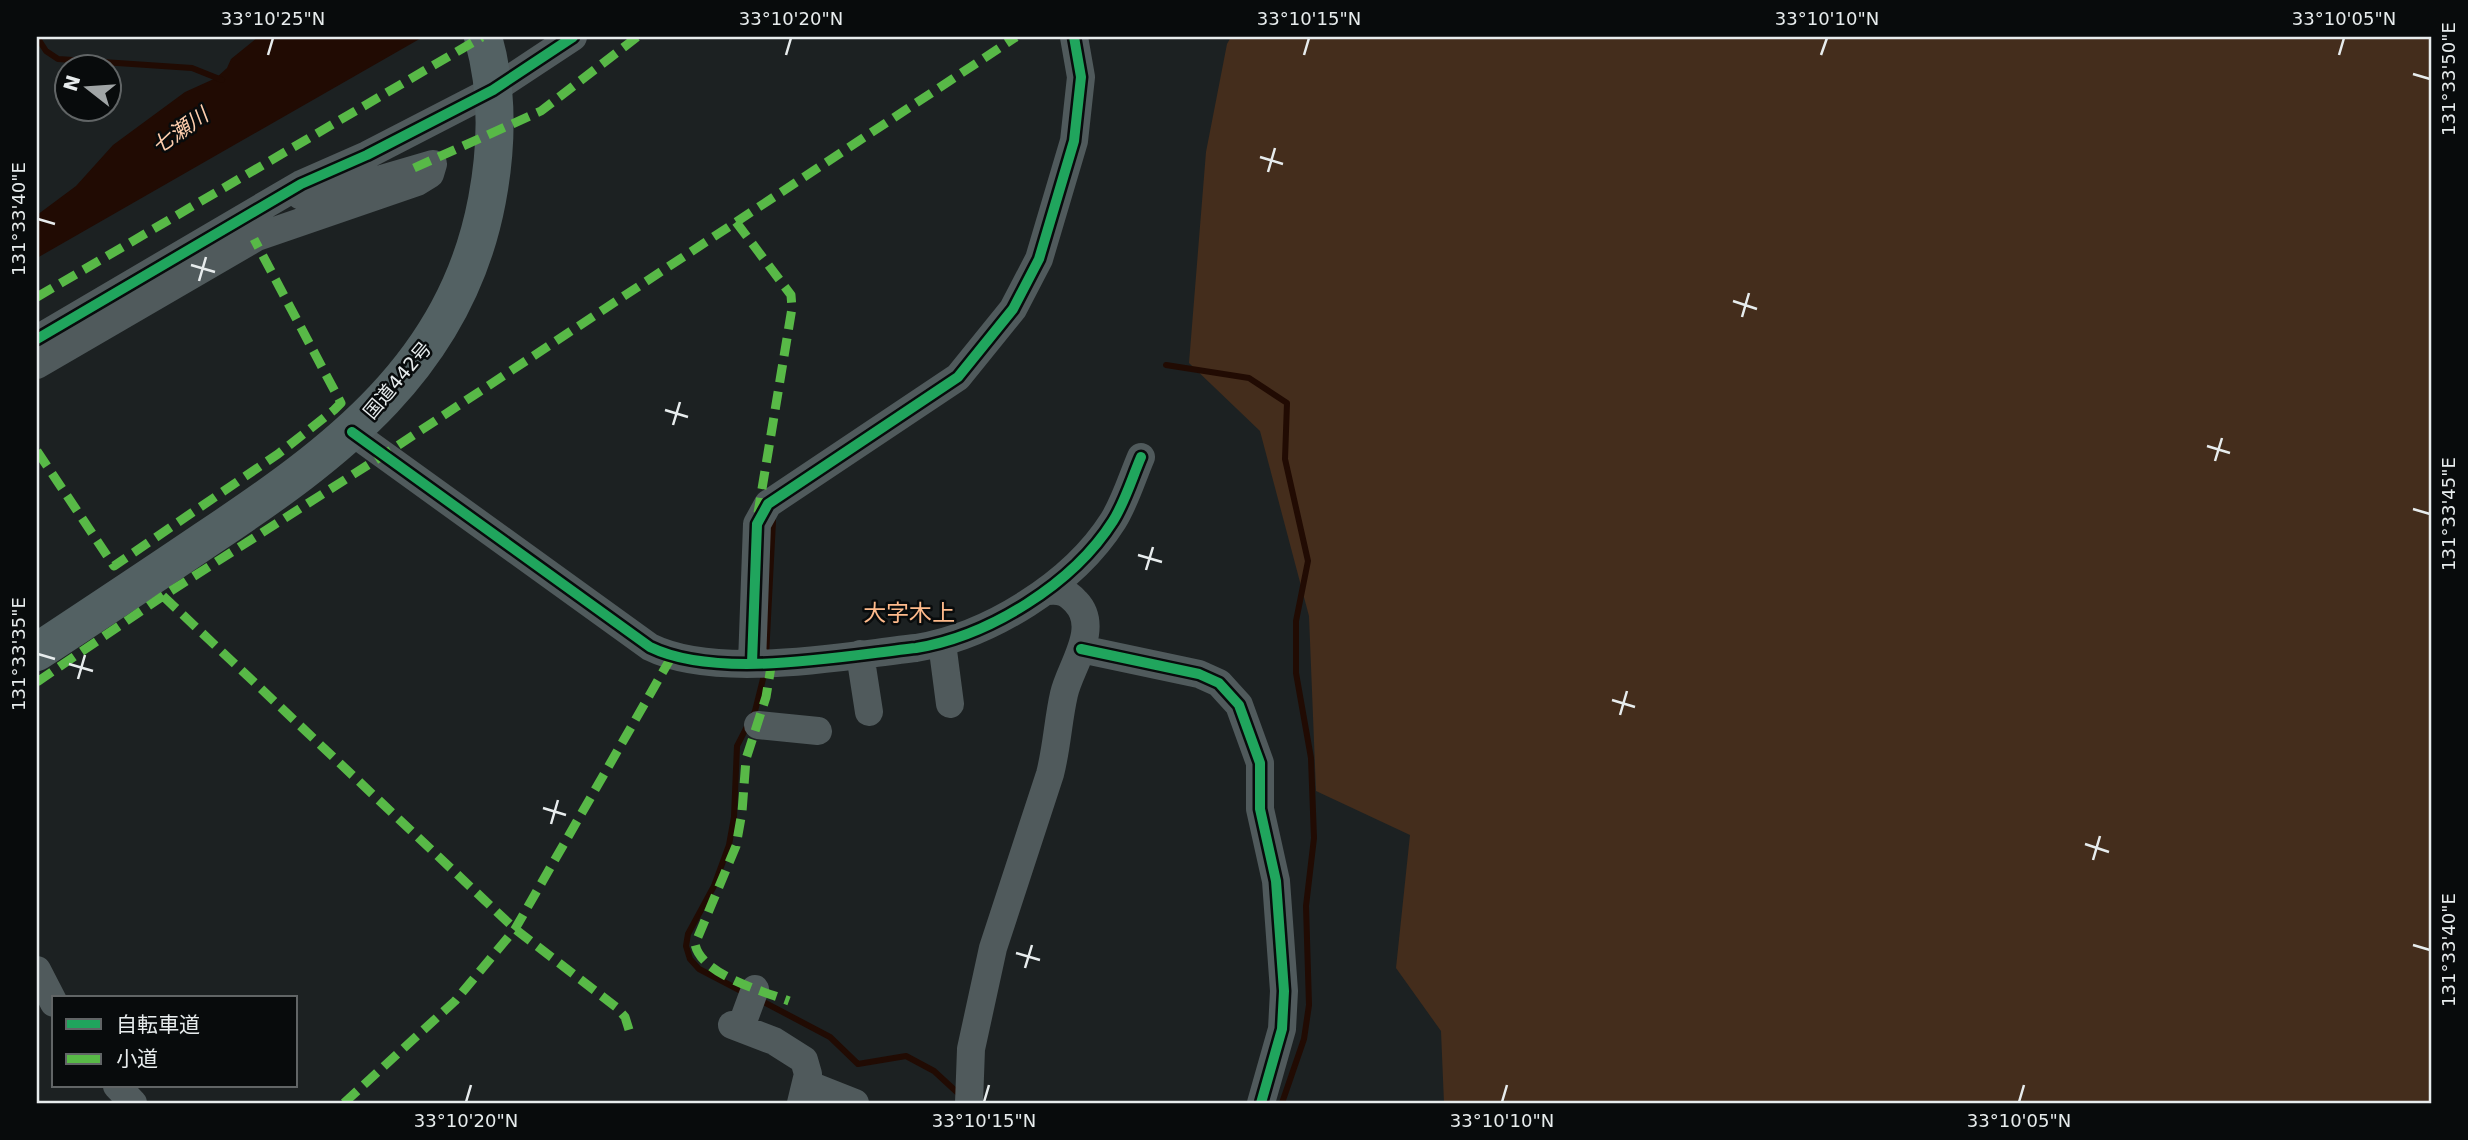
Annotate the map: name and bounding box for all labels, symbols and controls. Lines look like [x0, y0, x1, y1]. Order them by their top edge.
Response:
text: 33°10'25"N [221, 8, 325, 29]
text: 33°10'20"N [739, 8, 843, 29]
text: 33°10'15"N [1257, 8, 1361, 29]
text: 33°10'10"N [1775, 8, 1879, 29]
text: 33°10'05"N [2292, 8, 2396, 29]
text: 131°33'50"E [2438, 22, 2459, 136]
north arrow [52, 52, 122, 122]
text: N [59, 72, 85, 94]
water label: 七瀬川 [147, 102, 214, 159]
text: 131°33'40"E [8, 162, 29, 276]
street label: 国道442号 [359, 337, 435, 423]
text: 131°33'45"E [2438, 457, 2459, 571]
text: 131°33'35"E [8, 597, 29, 711]
district label: 大字木上 [863, 600, 955, 626]
text: 131°33'40"E [2438, 893, 2459, 1007]
legend [52, 996, 298, 1088]
text: 自転車道 [116, 1013, 200, 1037]
text: 小道 [116, 1047, 158, 1071]
text: 33°10'20"N [414, 1110, 518, 1131]
text: 33°10'15"N [932, 1110, 1036, 1131]
text: 33°10'10"N [1450, 1110, 1554, 1131]
text: 33°10'05"N [1967, 1110, 2071, 1131]

